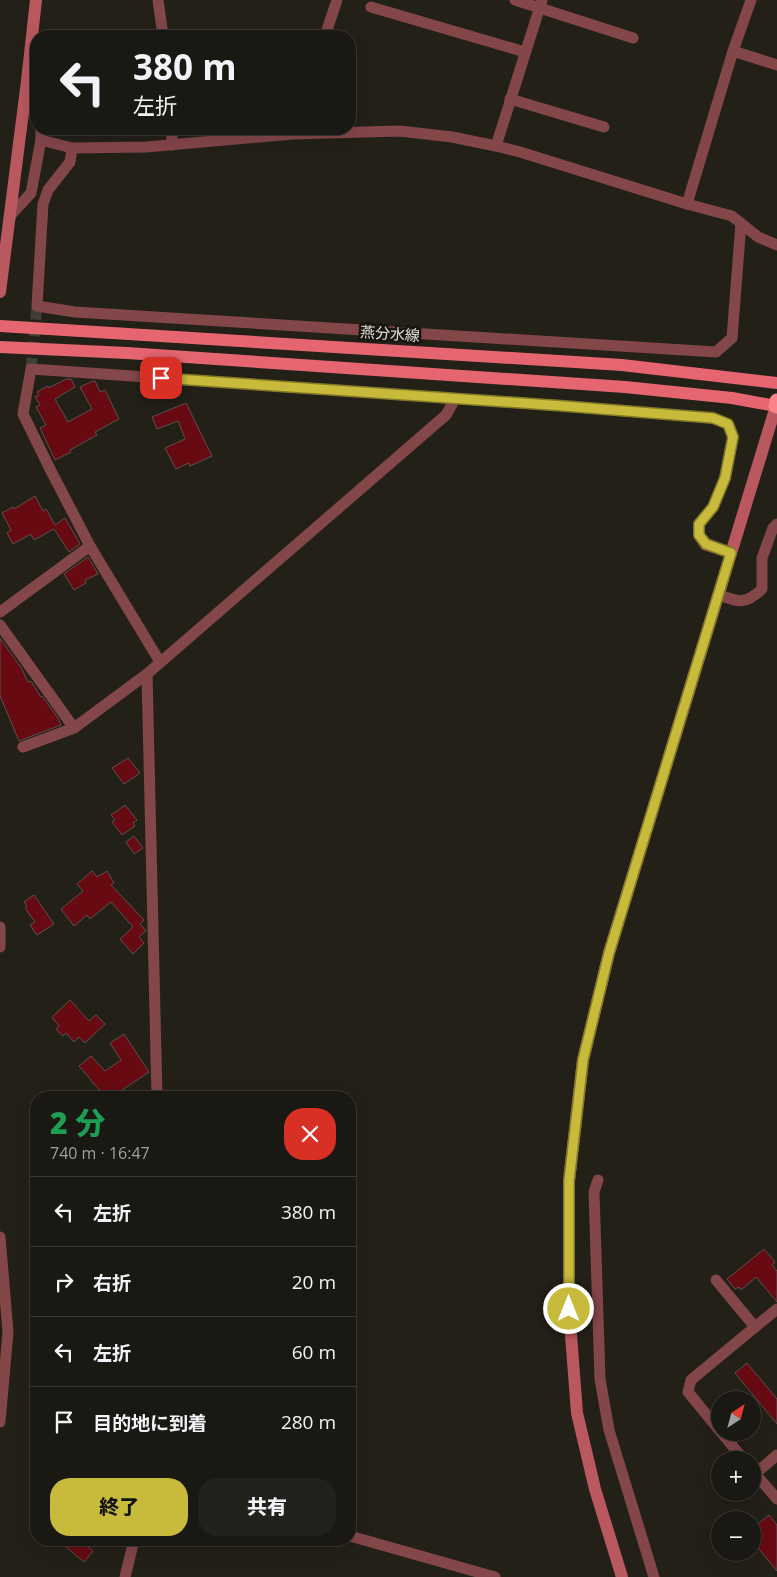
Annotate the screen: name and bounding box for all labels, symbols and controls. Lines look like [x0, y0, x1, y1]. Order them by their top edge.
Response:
text: 380 m [133, 43, 237, 90]
icon: left [50, 50, 115, 115]
text: 左折 [133, 90, 177, 120]
street label: 燕分水線 [359, 321, 421, 345]
pin [140, 357, 182, 399]
icon: arrive [147, 364, 175, 392]
text: 2 分 [50, 1102, 105, 1143]
button: close [284, 1108, 336, 1160]
text: 740 m · 16:47 [50, 1142, 150, 1164]
icon: left [50, 1198, 78, 1226]
text: 380 m [281, 1199, 336, 1225]
text: 左折 [93, 1200, 131, 1226]
icon: right [50, 1268, 78, 1296]
text: 20 m [292, 1269, 336, 1295]
text: 右折 [93, 1270, 131, 1296]
position arrow [542, 1282, 594, 1334]
icon: left [50, 1338, 78, 1366]
text: 60 m [292, 1339, 336, 1365]
text: 左折 [93, 1340, 131, 1366]
north arrow [711, 1391, 761, 1441]
map controls [711, 1391, 761, 1561]
icon: arrive [50, 1408, 78, 1436]
text: 280 m [281, 1409, 336, 1435]
text: 目的地に到着 [93, 1410, 207, 1436]
button: + [711, 1451, 761, 1501]
button: 終了 [50, 1478, 188, 1536]
button: 共有 [198, 1478, 336, 1536]
button: − [711, 1511, 761, 1561]

